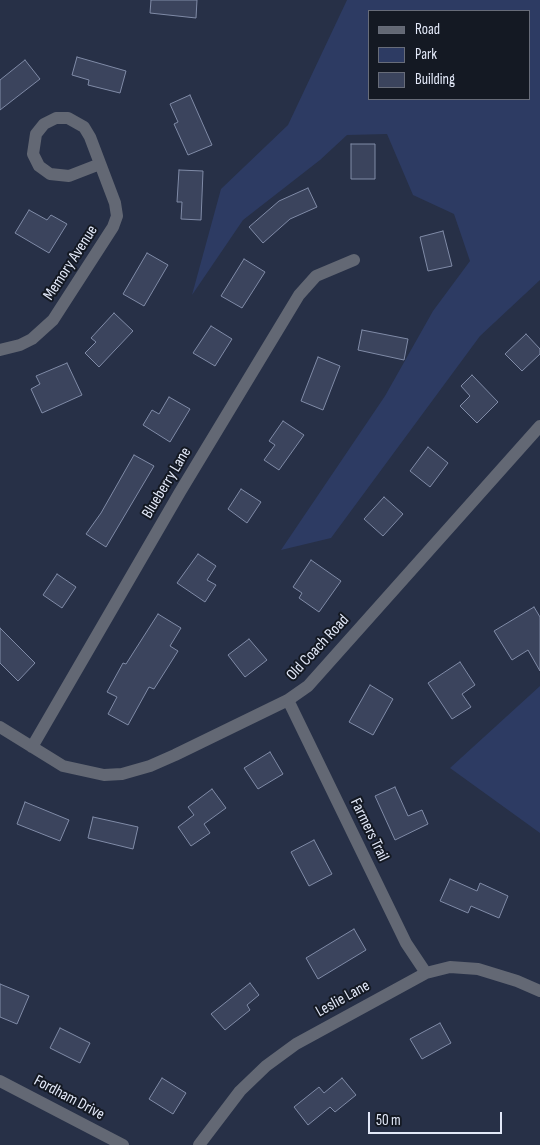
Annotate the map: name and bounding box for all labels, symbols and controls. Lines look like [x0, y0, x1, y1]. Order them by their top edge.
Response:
legend [368, 10, 530, 100]
text: Road [415, 20, 440, 39]
text: Park [415, 45, 437, 64]
text: Building [415, 70, 455, 89]
street label: Memory Avenue [40, 222, 102, 304]
street label: Blueberry Lane [138, 444, 196, 522]
street label: Old Coach Road [283, 611, 353, 685]
street label: Farmers Trail [346, 795, 392, 865]
street label: Leslie Lane [313, 976, 373, 1022]
street label: Fordham Drive [30, 1071, 108, 1125]
scale bar [370, 1102, 504, 1134]
text: 50 m [376, 1111, 401, 1130]

